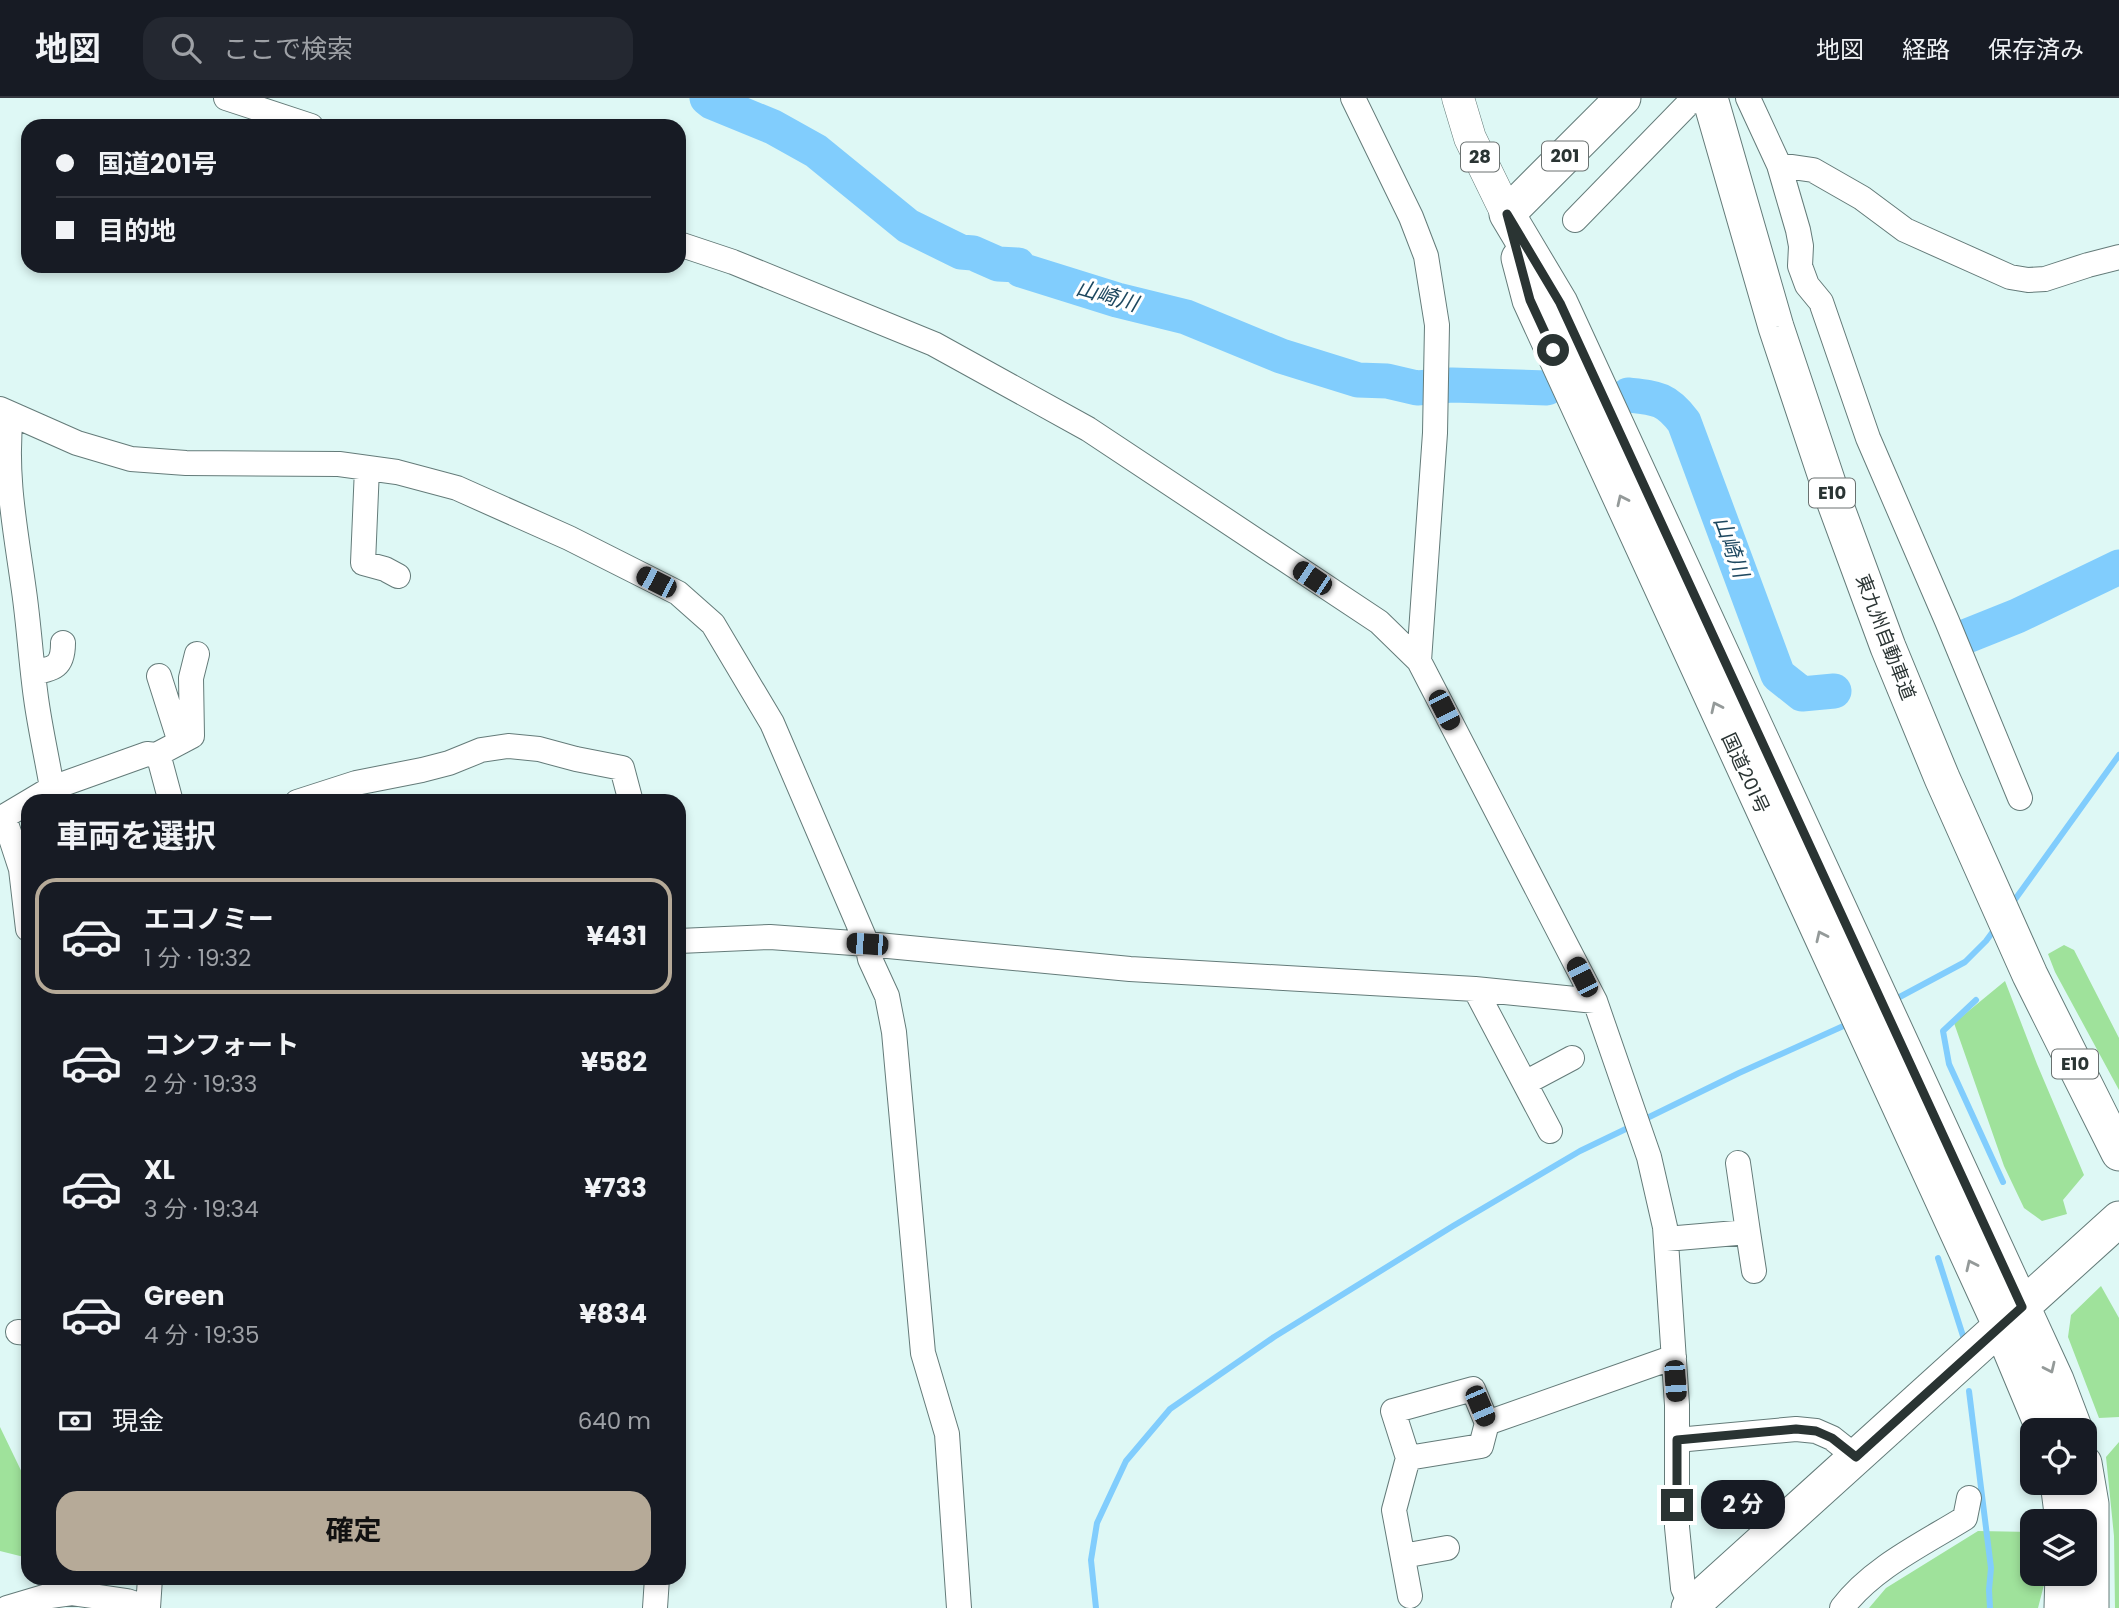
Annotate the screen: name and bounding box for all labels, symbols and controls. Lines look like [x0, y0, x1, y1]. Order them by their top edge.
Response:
search box [143, 17, 633, 80]
text: 地図 [35, 25, 101, 72]
icon: search [167, 29, 205, 67]
text: ここで検索 [223, 31, 353, 67]
text: 地図 [1816, 33, 1864, 66]
text: 経路 [1902, 33, 1950, 66]
text: 保存済み [1988, 33, 2084, 66]
road number: 28 [1461, 142, 1499, 172]
road number: 201 [1542, 142, 1588, 170]
text: 国道201号 [98, 146, 218, 182]
text: 目的地 [98, 213, 176, 249]
water label: 山崎川 [1073, 273, 1143, 319]
route start [1537, 334, 1569, 366]
road number: E10 [1809, 478, 1855, 508]
one-way arrow [1616, 495, 1630, 507]
water label: 山崎川 [1707, 512, 1757, 583]
car [1289, 558, 1336, 598]
car [633, 563, 680, 601]
street label: 東九州自動車道 [1849, 570, 1922, 704]
car [1426, 687, 1463, 733]
one-way arrow [1710, 702, 1724, 714]
street label: 国道201号 [1715, 729, 1776, 818]
text: 車両を選択 [56, 813, 216, 858]
text: エコノミー [144, 901, 274, 937]
icon: car [60, 905, 123, 968]
text: ¥431 [586, 918, 647, 954]
one-way arrow [1815, 931, 1829, 943]
car [846, 932, 889, 956]
text: 1 分 · 19:32 [144, 942, 251, 974]
car [1564, 954, 1601, 1000]
text: コンフォート [144, 1027, 299, 1063]
icon: car [60, 1031, 123, 1094]
text: ¥582 [581, 1044, 647, 1080]
road number: E10 [2052, 1049, 2098, 1079]
text: 2 分 · 19:33 [144, 1068, 257, 1100]
text: XL [144, 1152, 175, 1188]
icon: car [60, 1157, 123, 1220]
text: ¥733 [584, 1170, 647, 1206]
text: 3 分 · 19:34 [144, 1193, 259, 1225]
one-way arrow [1966, 1260, 1980, 1273]
text: Green [144, 1278, 225, 1314]
icon: car [60, 1283, 123, 1346]
text: ¥834 [579, 1296, 647, 1332]
text: 4 分 · 19:35 [144, 1319, 260, 1351]
car [1664, 1359, 1687, 1403]
one-way arrow [2042, 1361, 2056, 1373]
car [1463, 1383, 1498, 1429]
icon: cash [56, 1402, 94, 1440]
text: 現金 [112, 1403, 164, 1439]
text: 640 m [578, 1405, 651, 1437]
map controls [2020, 1418, 2097, 1586]
button: locate [2020, 1418, 2097, 1495]
callout: 2 分 [1702, 1480, 1786, 1530]
text: 2 分 [1722, 1488, 1764, 1520]
route end [1661, 1489, 1693, 1521]
button: 確定 [56, 1491, 651, 1571]
button: layers [2020, 1509, 2097, 1586]

